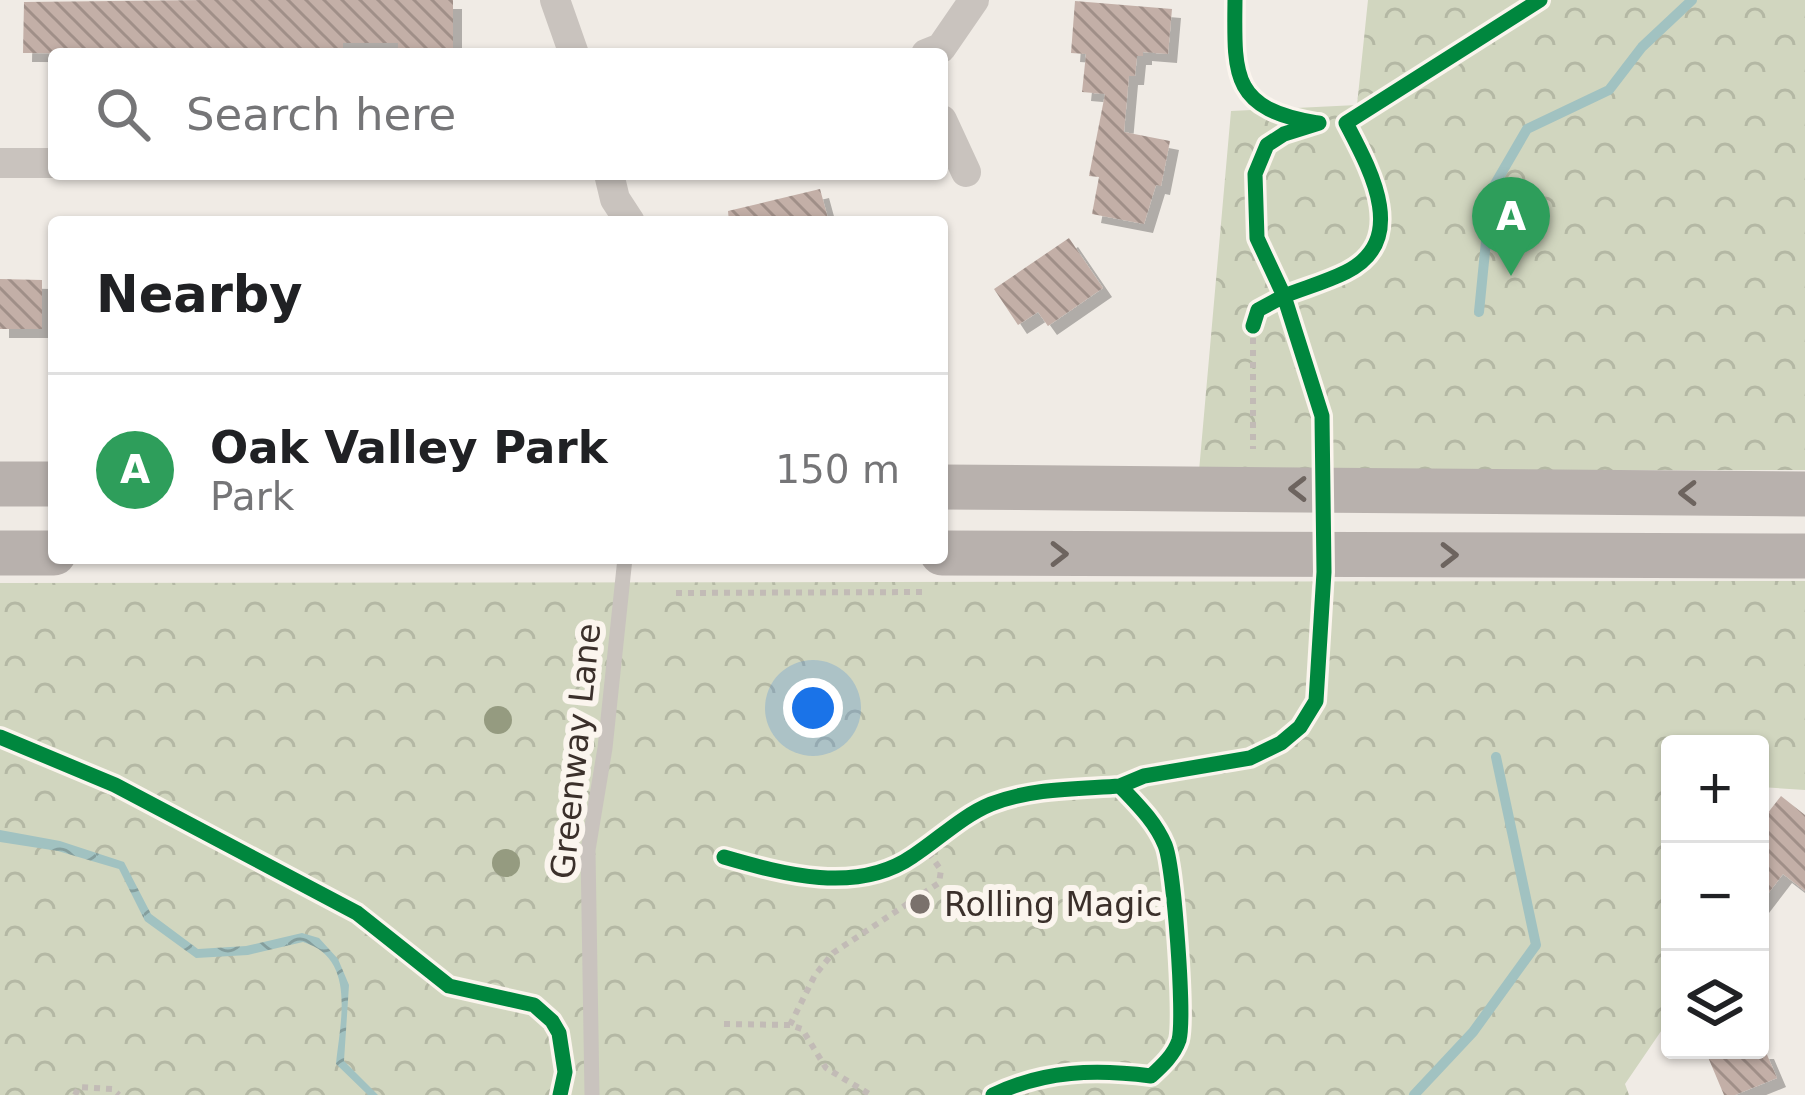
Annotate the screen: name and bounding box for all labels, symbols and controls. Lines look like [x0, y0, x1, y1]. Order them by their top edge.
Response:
search box [48, 48, 948, 180]
icon: search [90, 81, 156, 147]
text: Search here [186, 88, 456, 141]
pin: A [1472, 177, 1550, 276]
text: Nearby [96, 265, 303, 324]
text: Oak Valley Park [210, 421, 608, 474]
text: A [120, 447, 150, 492]
text: 150 m [775, 447, 900, 492]
text: Park [210, 474, 294, 519]
one-way arrow [1288, 477, 1307, 503]
one-way arrow [1678, 480, 1697, 506]
one-way arrow [1051, 541, 1069, 567]
one-way arrow [1441, 542, 1459, 568]
street label: Greenway Lane [543, 621, 608, 881]
your location [783, 678, 843, 738]
map controls [1661, 735, 1769, 1059]
button: + [1661, 735, 1769, 843]
button: − [1661, 843, 1769, 951]
place label: Rolling Magic [944, 885, 1162, 924]
marker: Rolling Magic [907, 891, 933, 917]
button: layers [1661, 951, 1769, 1059]

